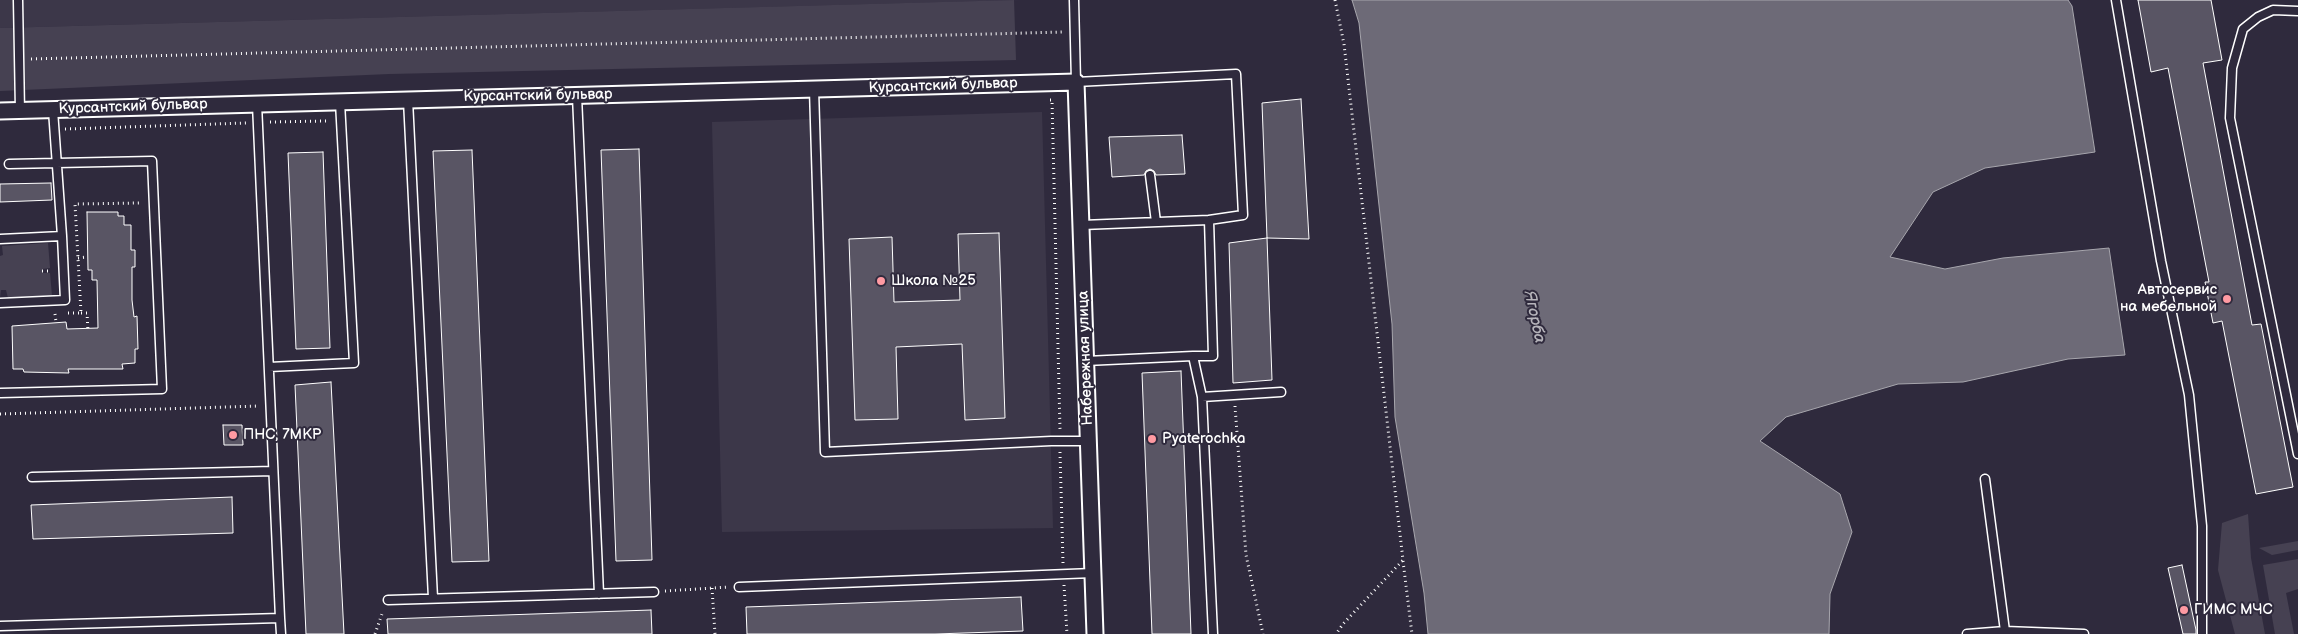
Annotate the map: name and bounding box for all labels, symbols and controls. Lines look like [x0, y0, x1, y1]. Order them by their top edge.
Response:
street label: Курсантский бульвар [868, 74, 1018, 98]
street label: Курсантский бульвар [463, 86, 613, 106]
street label: Курсантский бульвар [58, 95, 208, 119]
place label: Школа №25 [891, 272, 976, 290]
marker: Школа №25 [875, 275, 887, 287]
place label: Автосервис на мебельной [2120, 281, 2217, 316]
water label: Ягорба [1519, 289, 1549, 345]
street label: Набережная улица [1075, 290, 1097, 426]
marker: Автосервис на мебельной [2221, 293, 2233, 305]
place label: ПНС, 7МКР [243, 426, 321, 444]
marker: ПНС, 7МКР [227, 429, 239, 441]
place label: Pyaterochka [1162, 430, 1245, 448]
marker: Pyaterochka [1146, 433, 1158, 445]
place label: ГИМС МЧС [2194, 601, 2273, 619]
marker: ГИМС МЧС [2178, 604, 2190, 616]

